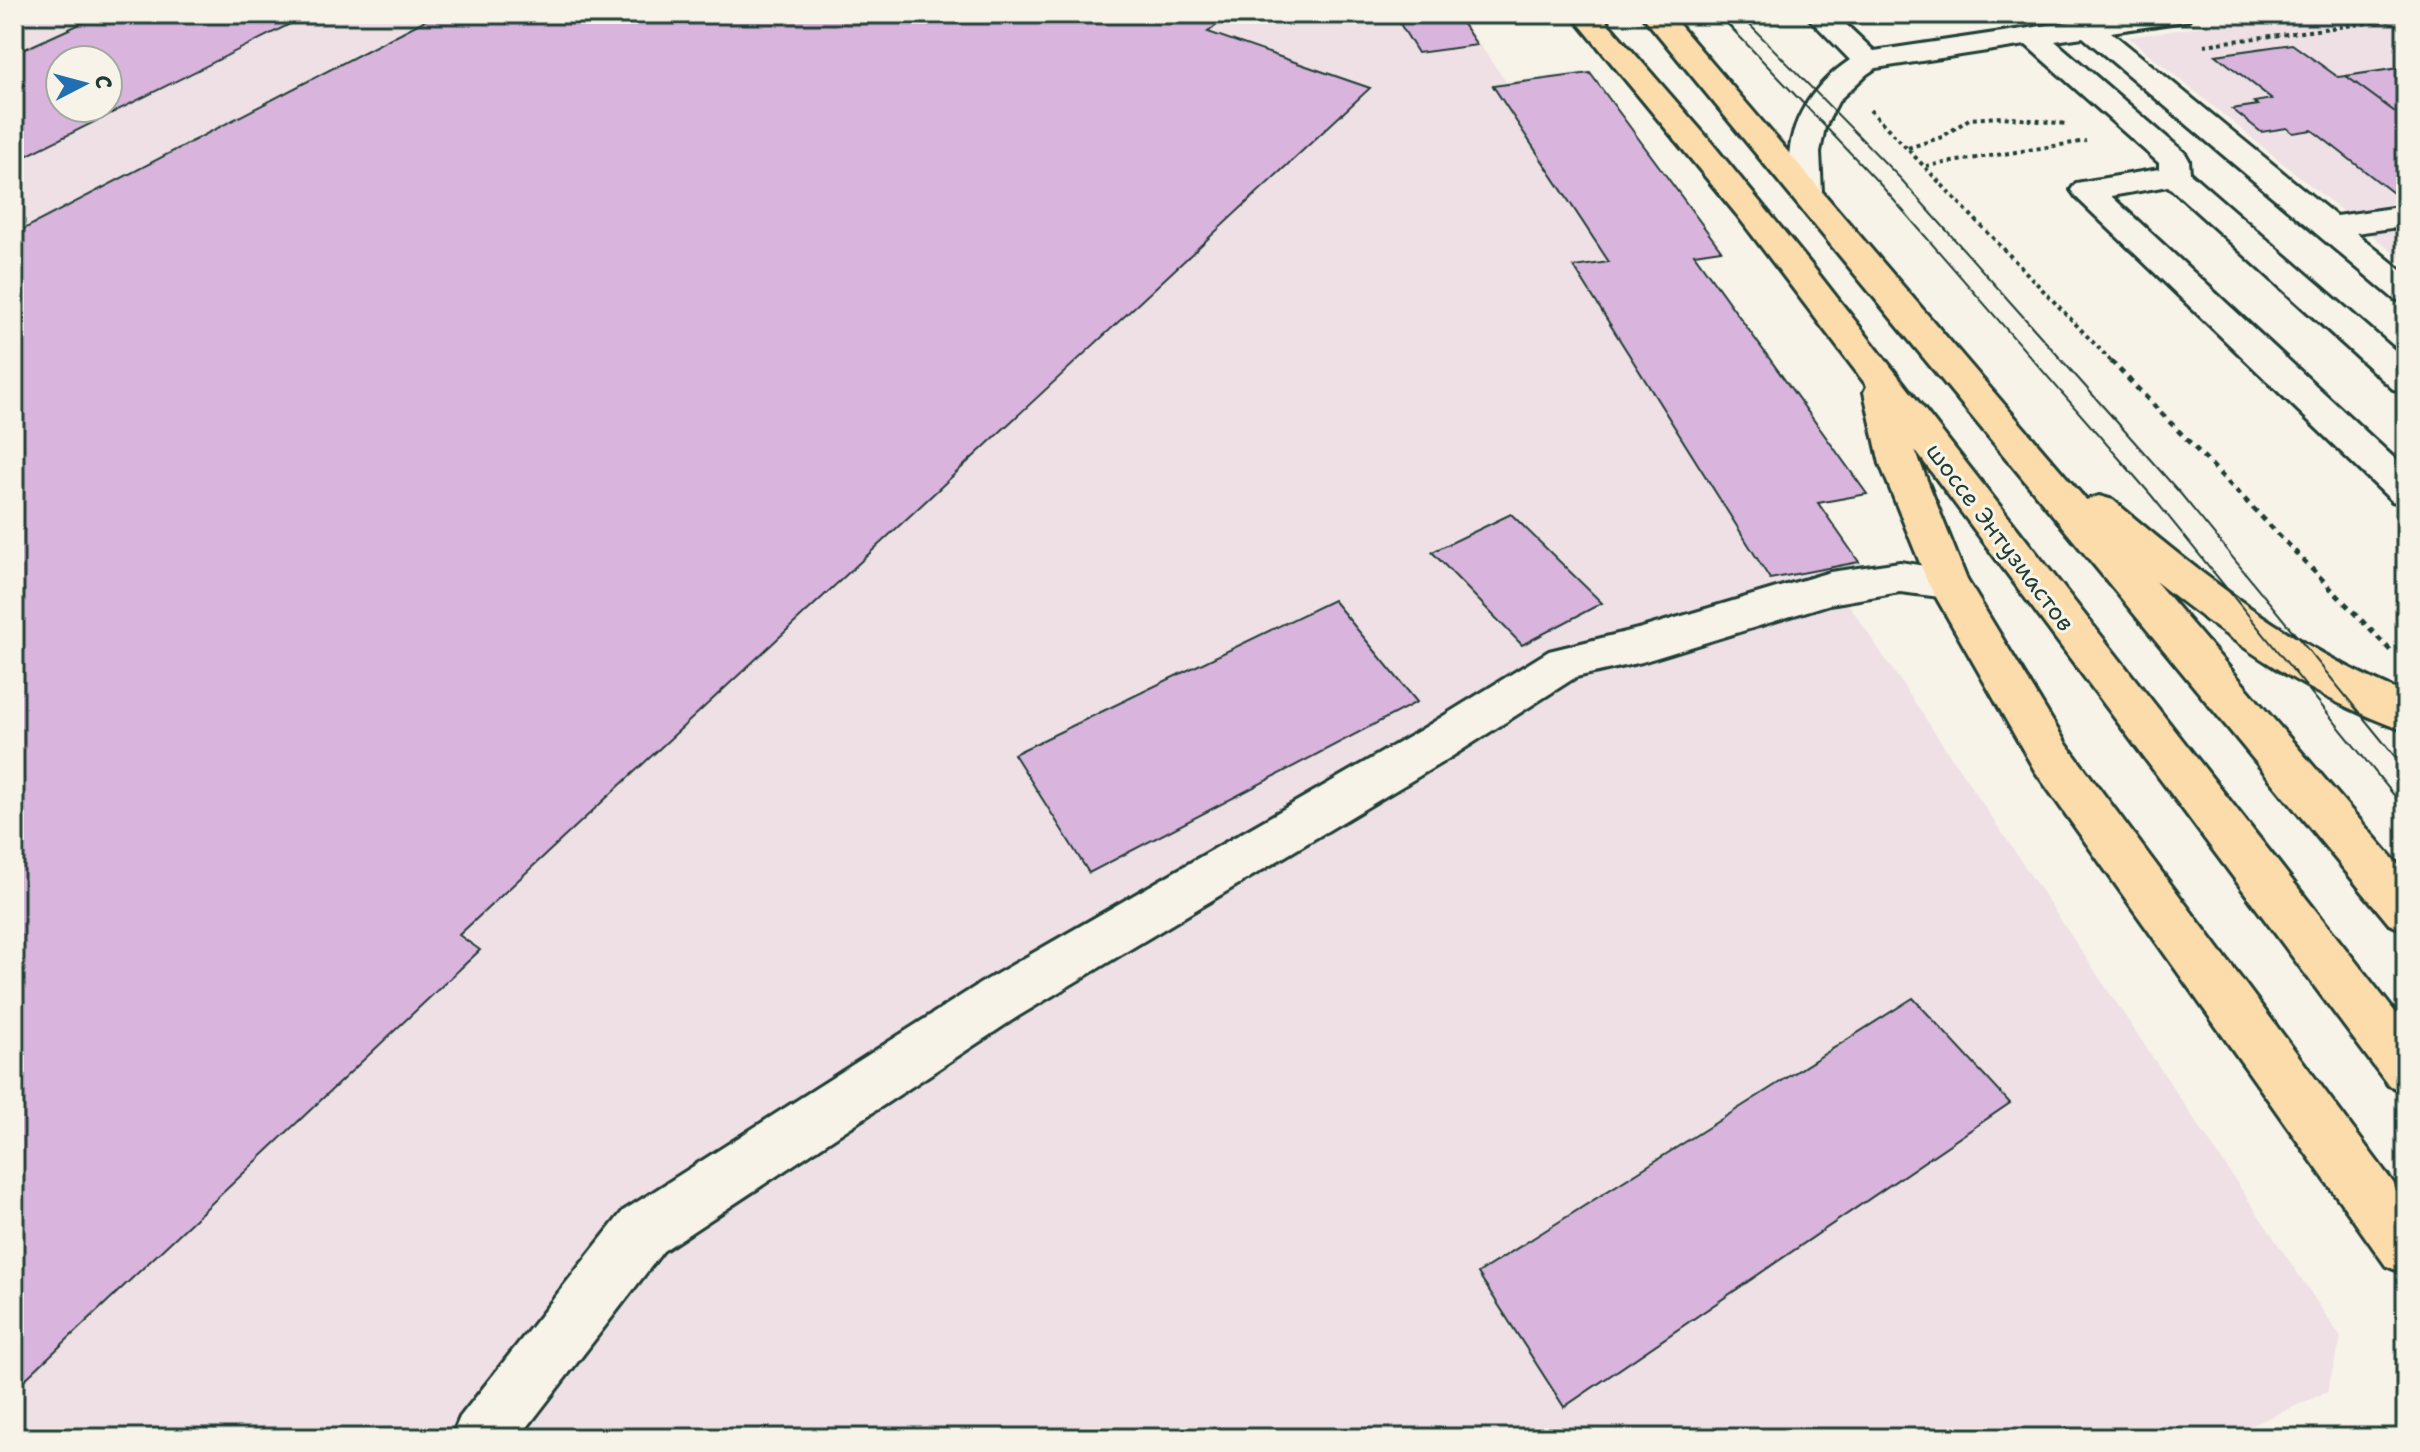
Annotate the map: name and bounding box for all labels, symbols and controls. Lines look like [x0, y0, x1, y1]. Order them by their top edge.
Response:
north arrow [44, 44, 124, 124]
text: С [88, 74, 119, 90]
street label: шоссе Энтузиастов [1919, 436, 2081, 638]

